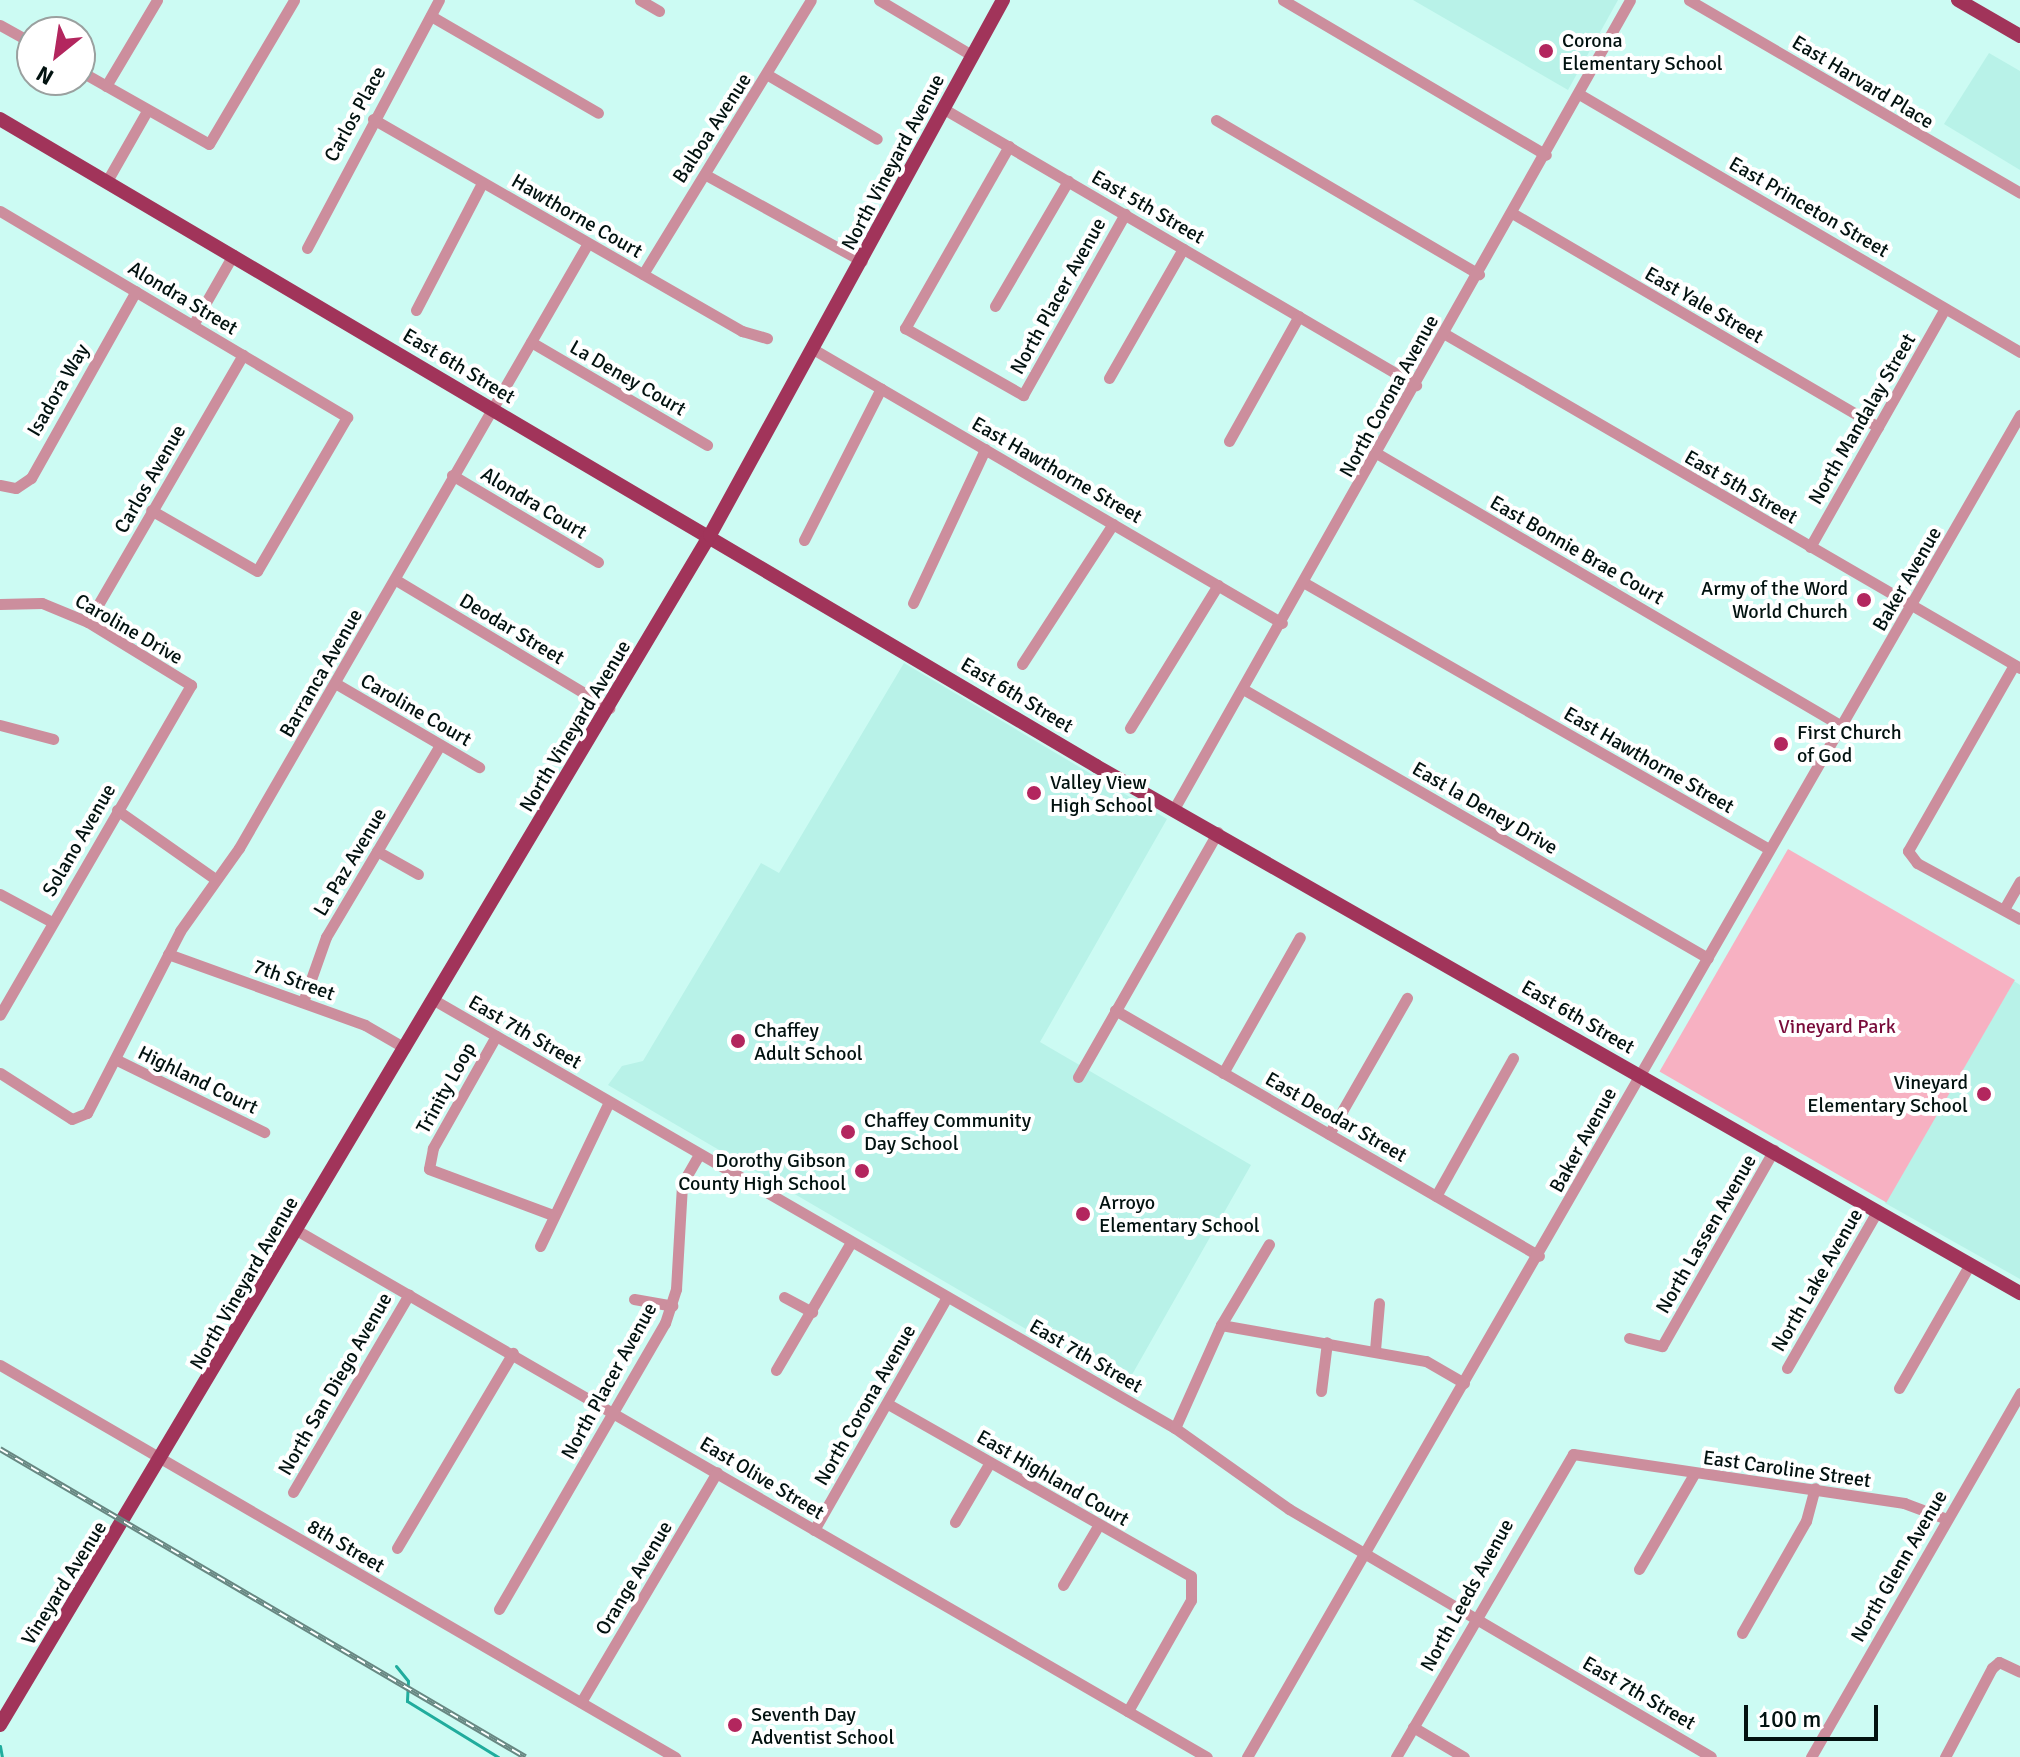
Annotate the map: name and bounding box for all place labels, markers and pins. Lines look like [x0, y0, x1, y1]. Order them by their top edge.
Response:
place label: Corona Elementary School [1562, 28, 1723, 75]
marker: Corona Elementary School [1537, 42, 1555, 60]
place label: Army of the Word World Church [1701, 576, 1848, 623]
marker: Army of the Word World Church [1855, 591, 1873, 609]
place label: First Church of God [1797, 720, 1902, 767]
marker: First Church of God [1772, 735, 1790, 753]
place label: Valley View High School [1050, 770, 1153, 817]
marker: Valley View High School [1025, 784, 1043, 802]
place label: Chaffey Adult School [754, 1018, 863, 1065]
marker: Chaffey Adult School [729, 1032, 747, 1050]
place label: Vineyard Elementary School [1807, 1070, 1968, 1117]
marker: Vineyard Elementary School [1975, 1085, 1993, 1103]
place label: Chaffey Community Day School [864, 1108, 1031, 1155]
marker: Chaffey Community Day School [839, 1123, 857, 1141]
place label: Dorothy Gibson County High School [678, 1148, 846, 1195]
marker: Dorothy Gibson County High School [853, 1162, 871, 1180]
place label: Arroyo Elementary School [1099, 1190, 1260, 1237]
marker: Arroyo Elementary School [1074, 1205, 1092, 1223]
place label: Seventh Day Adventist School [751, 1702, 894, 1749]
marker: Seventh Day Adventist School [726, 1716, 744, 1734]

